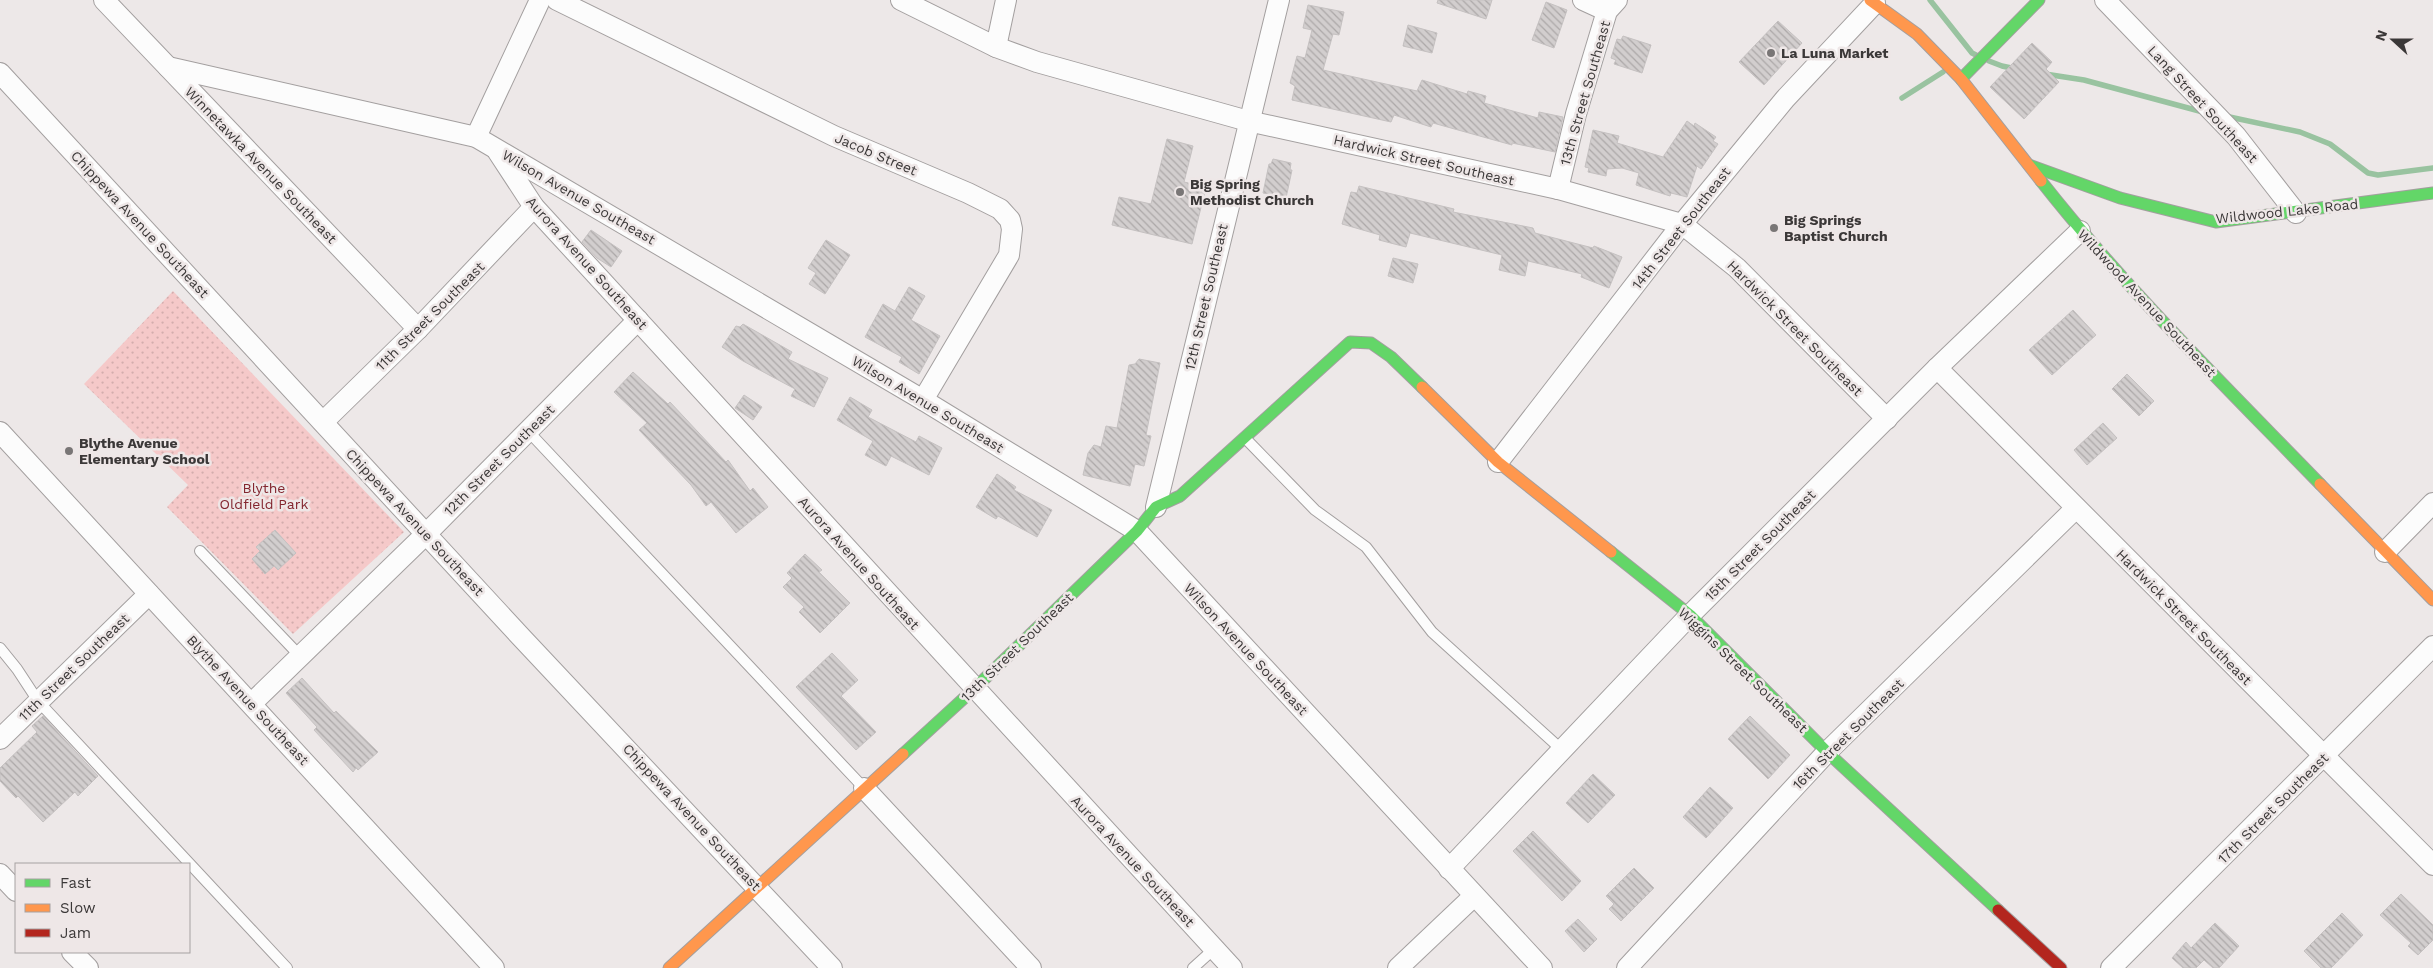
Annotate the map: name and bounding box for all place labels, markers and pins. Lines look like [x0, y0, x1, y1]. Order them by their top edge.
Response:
place label: La Luna Market [1781, 45, 1888, 61]
marker: La Luna Market [1765, 47, 1777, 59]
place label: Big Spring Methodist Church [1190, 176, 1314, 208]
marker: Big Spring Methodist Church [1174, 186, 1186, 198]
place label: Big Springs Baptist Church [1784, 212, 1888, 244]
marker: Big Springs Baptist Church [1768, 222, 1780, 234]
place label: Blythe Avenue Elementary School [79, 435, 210, 467]
marker: Blythe Avenue Elementary School [63, 445, 75, 457]

